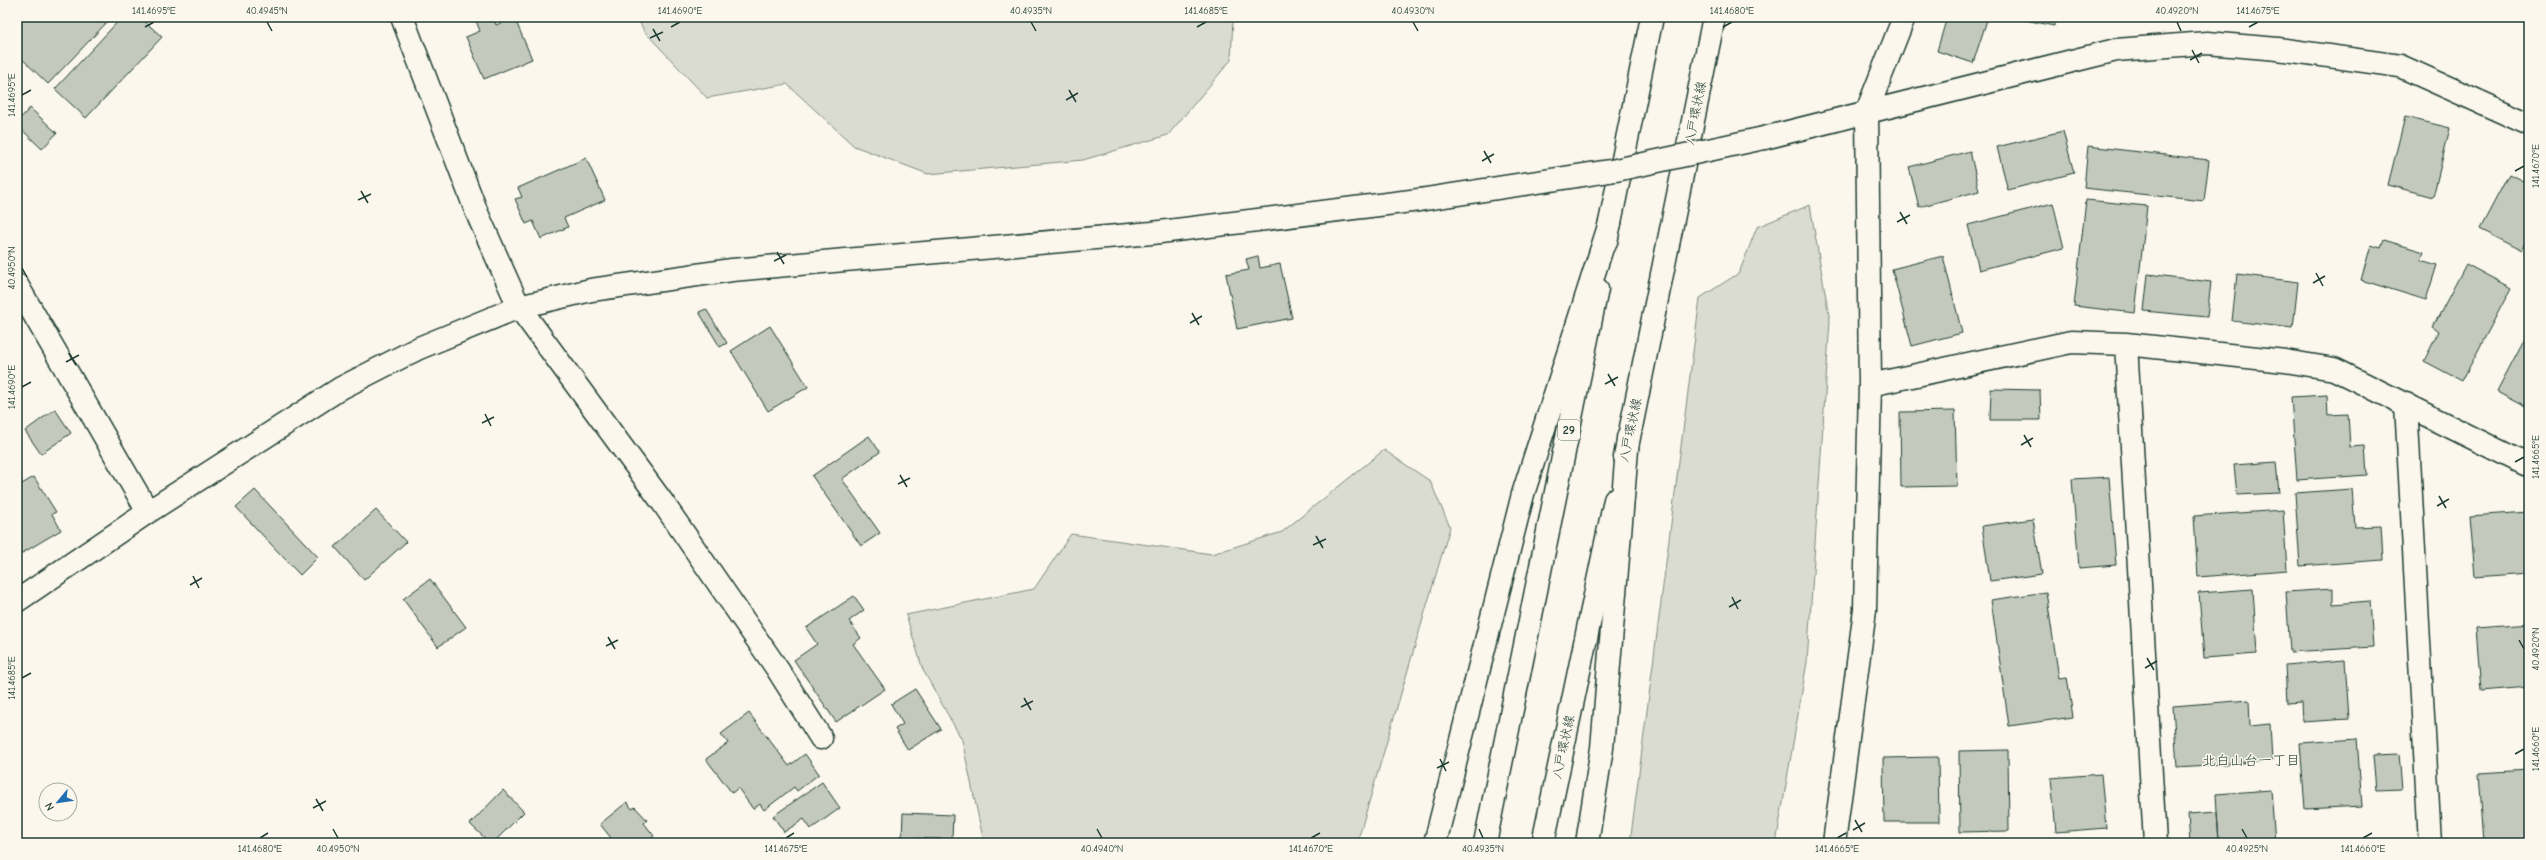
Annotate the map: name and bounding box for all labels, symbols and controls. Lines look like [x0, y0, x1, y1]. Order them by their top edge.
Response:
text: 141.4695°E [132, 5, 176, 17]
text: 40.4945°N [246, 5, 288, 17]
text: 141.4690°E [658, 5, 702, 17]
text: 40.4935°N [1010, 5, 1052, 17]
text: 141.4685°E [1184, 5, 1228, 17]
text: 40.4930°N [1392, 5, 1434, 17]
text: 141.4680°E [1710, 5, 1754, 17]
text: 40.4920°N [2156, 5, 2198, 17]
text: 141.4675°E [2236, 5, 2280, 17]
text: 141.4695°E [6, 73, 18, 117]
street label: 八戸環状線 [1681, 79, 1709, 146]
text: 141.4670°E [2530, 144, 2542, 188]
text: 40.4950°N [6, 246, 18, 290]
text: 141.4690°E [6, 365, 18, 409]
street label: 八戸環状線 [1616, 396, 1644, 463]
road number: 29 [1558, 420, 1580, 440]
text: 141.4665°E [2530, 435, 2542, 479]
text: 40.4920°N [2530, 628, 2542, 670]
text: 141.4685°E [6, 656, 18, 700]
street label: 八戸環状線 [1549, 713, 1577, 780]
text: 141.4660°E [2530, 727, 2542, 771]
district label: 北白山台一丁目 [2202, 752, 2300, 769]
north arrow [38, 782, 78, 822]
text: N [42, 800, 57, 813]
text: 141.4680°E [238, 843, 282, 855]
text: 40.4950°N [316, 843, 360, 855]
text: 141.4675°E [764, 843, 808, 855]
text: 40.4940°N [1081, 843, 1123, 855]
text: 141.4670°E [1289, 843, 1333, 855]
text: 40.4935°N [1462, 843, 1504, 855]
text: 141.4665°E [1815, 843, 1859, 855]
text: 40.4925°N [2226, 843, 2268, 855]
text: 141.4660°E [2341, 843, 2385, 855]

